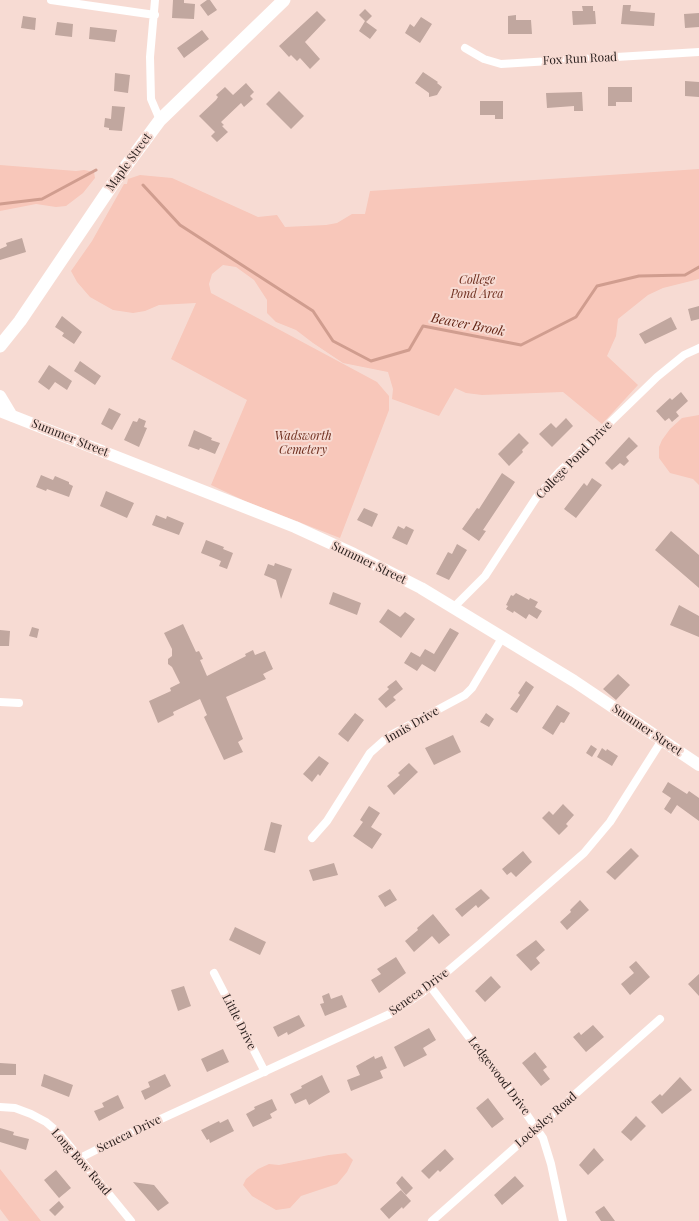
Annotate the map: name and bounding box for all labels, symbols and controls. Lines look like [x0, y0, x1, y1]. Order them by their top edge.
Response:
street label: Fox Run Road [543, 50, 617, 68]
street label: Maple Street [103, 130, 155, 194]
park label: College Pond Area [450, 273, 504, 301]
water label: Beaver Brook [430, 310, 506, 340]
street label: Summer Street [30, 416, 110, 460]
street label: College Pond Drive [533, 418, 615, 502]
park label: Wadsworth Cemetery [274, 429, 332, 457]
street label: Summer Street [329, 539, 409, 587]
street label: Summer Street [609, 701, 685, 759]
street label: Innis Drive [383, 704, 441, 746]
street label: Seneca Drive [386, 966, 452, 1018]
street label: Little Drive [219, 992, 259, 1052]
street label: Ledgewood Drive [465, 1034, 533, 1118]
street label: Locksley Road [512, 1089, 580, 1151]
street label: Seneca Drive [94, 1112, 164, 1156]
street label: Long Bow Road [48, 1126, 114, 1198]

